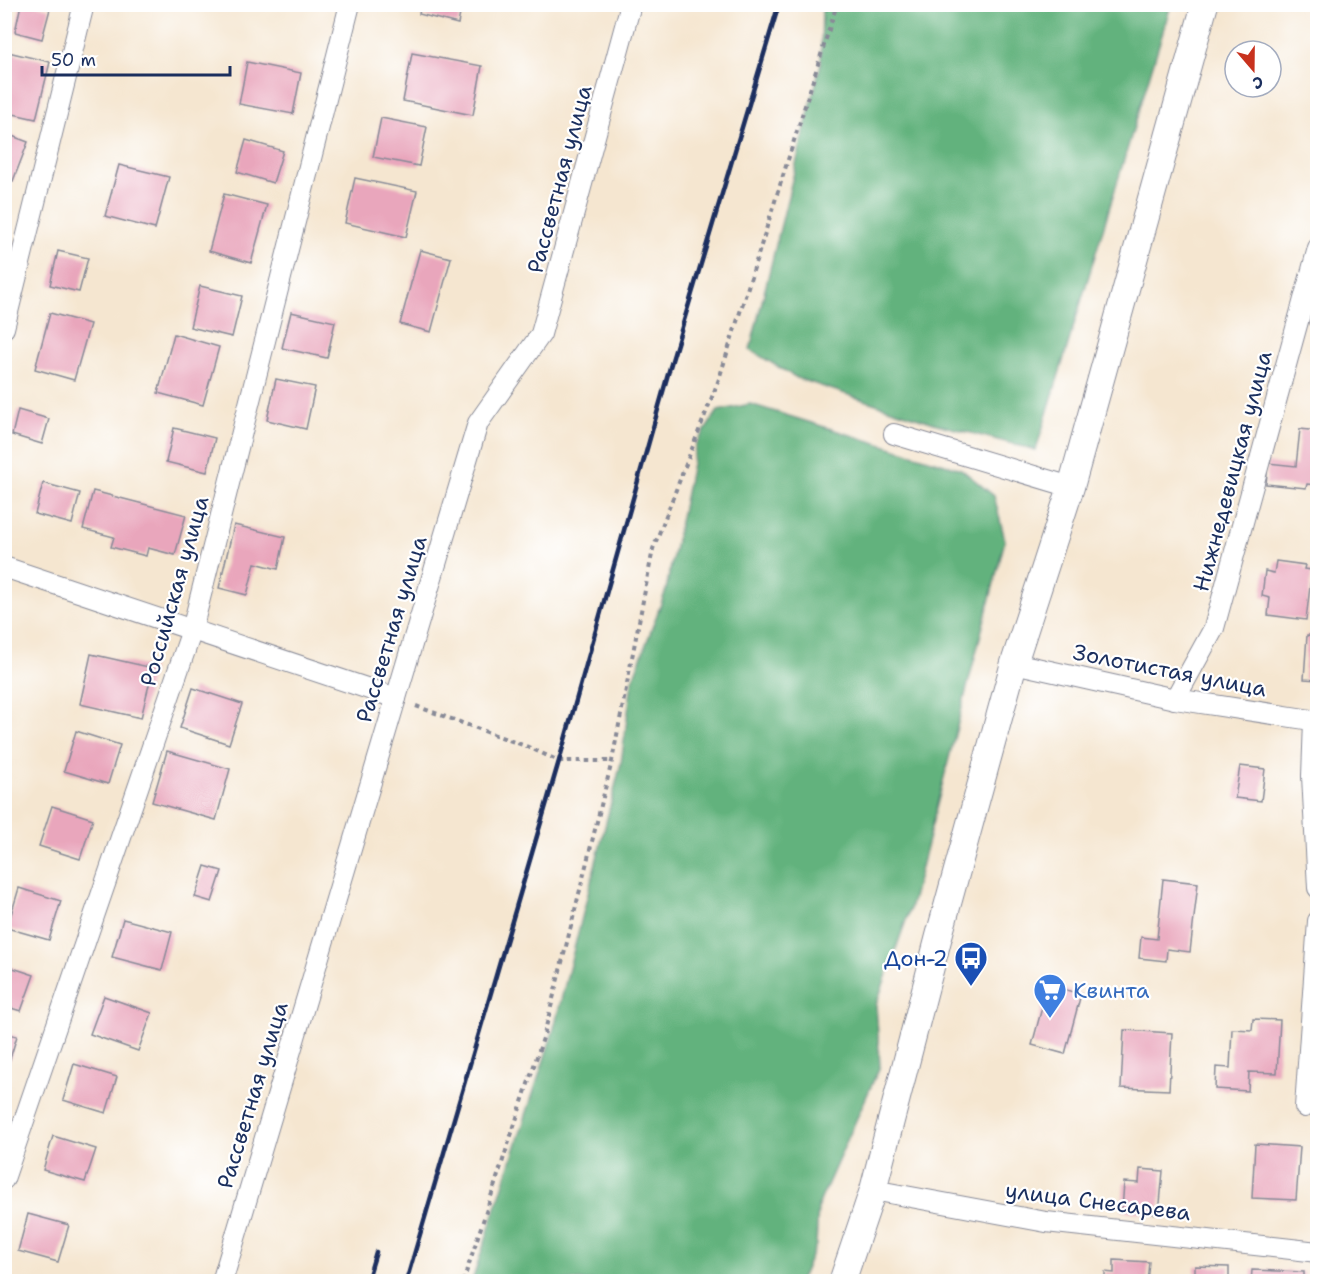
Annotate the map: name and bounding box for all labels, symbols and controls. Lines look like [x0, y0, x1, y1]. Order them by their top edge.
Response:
scale bar [42, 39, 230, 77]
north arrow [1223, 39, 1283, 99]
text: 50 m [51, 48, 96, 72]
text: С [1250, 71, 1266, 94]
street label: Рассветная улица [520, 82, 599, 276]
street label: Нижнедевицкая улица [1186, 347, 1279, 595]
street label: Российская улица [133, 492, 216, 690]
street label: Рассветная улица [349, 532, 434, 726]
street label: Золотистая улица [1071, 638, 1269, 704]
bus stop icon: Дон-2 [953, 940, 989, 987]
place label: Дон-2 [884, 944, 948, 973]
supermarket icon: Квинта [1032, 972, 1068, 1019]
place label: Квинта [1073, 976, 1150, 1005]
street label: Рассветная улица [210, 998, 295, 1192]
street label: улица Снесарева [1004, 1176, 1193, 1227]

